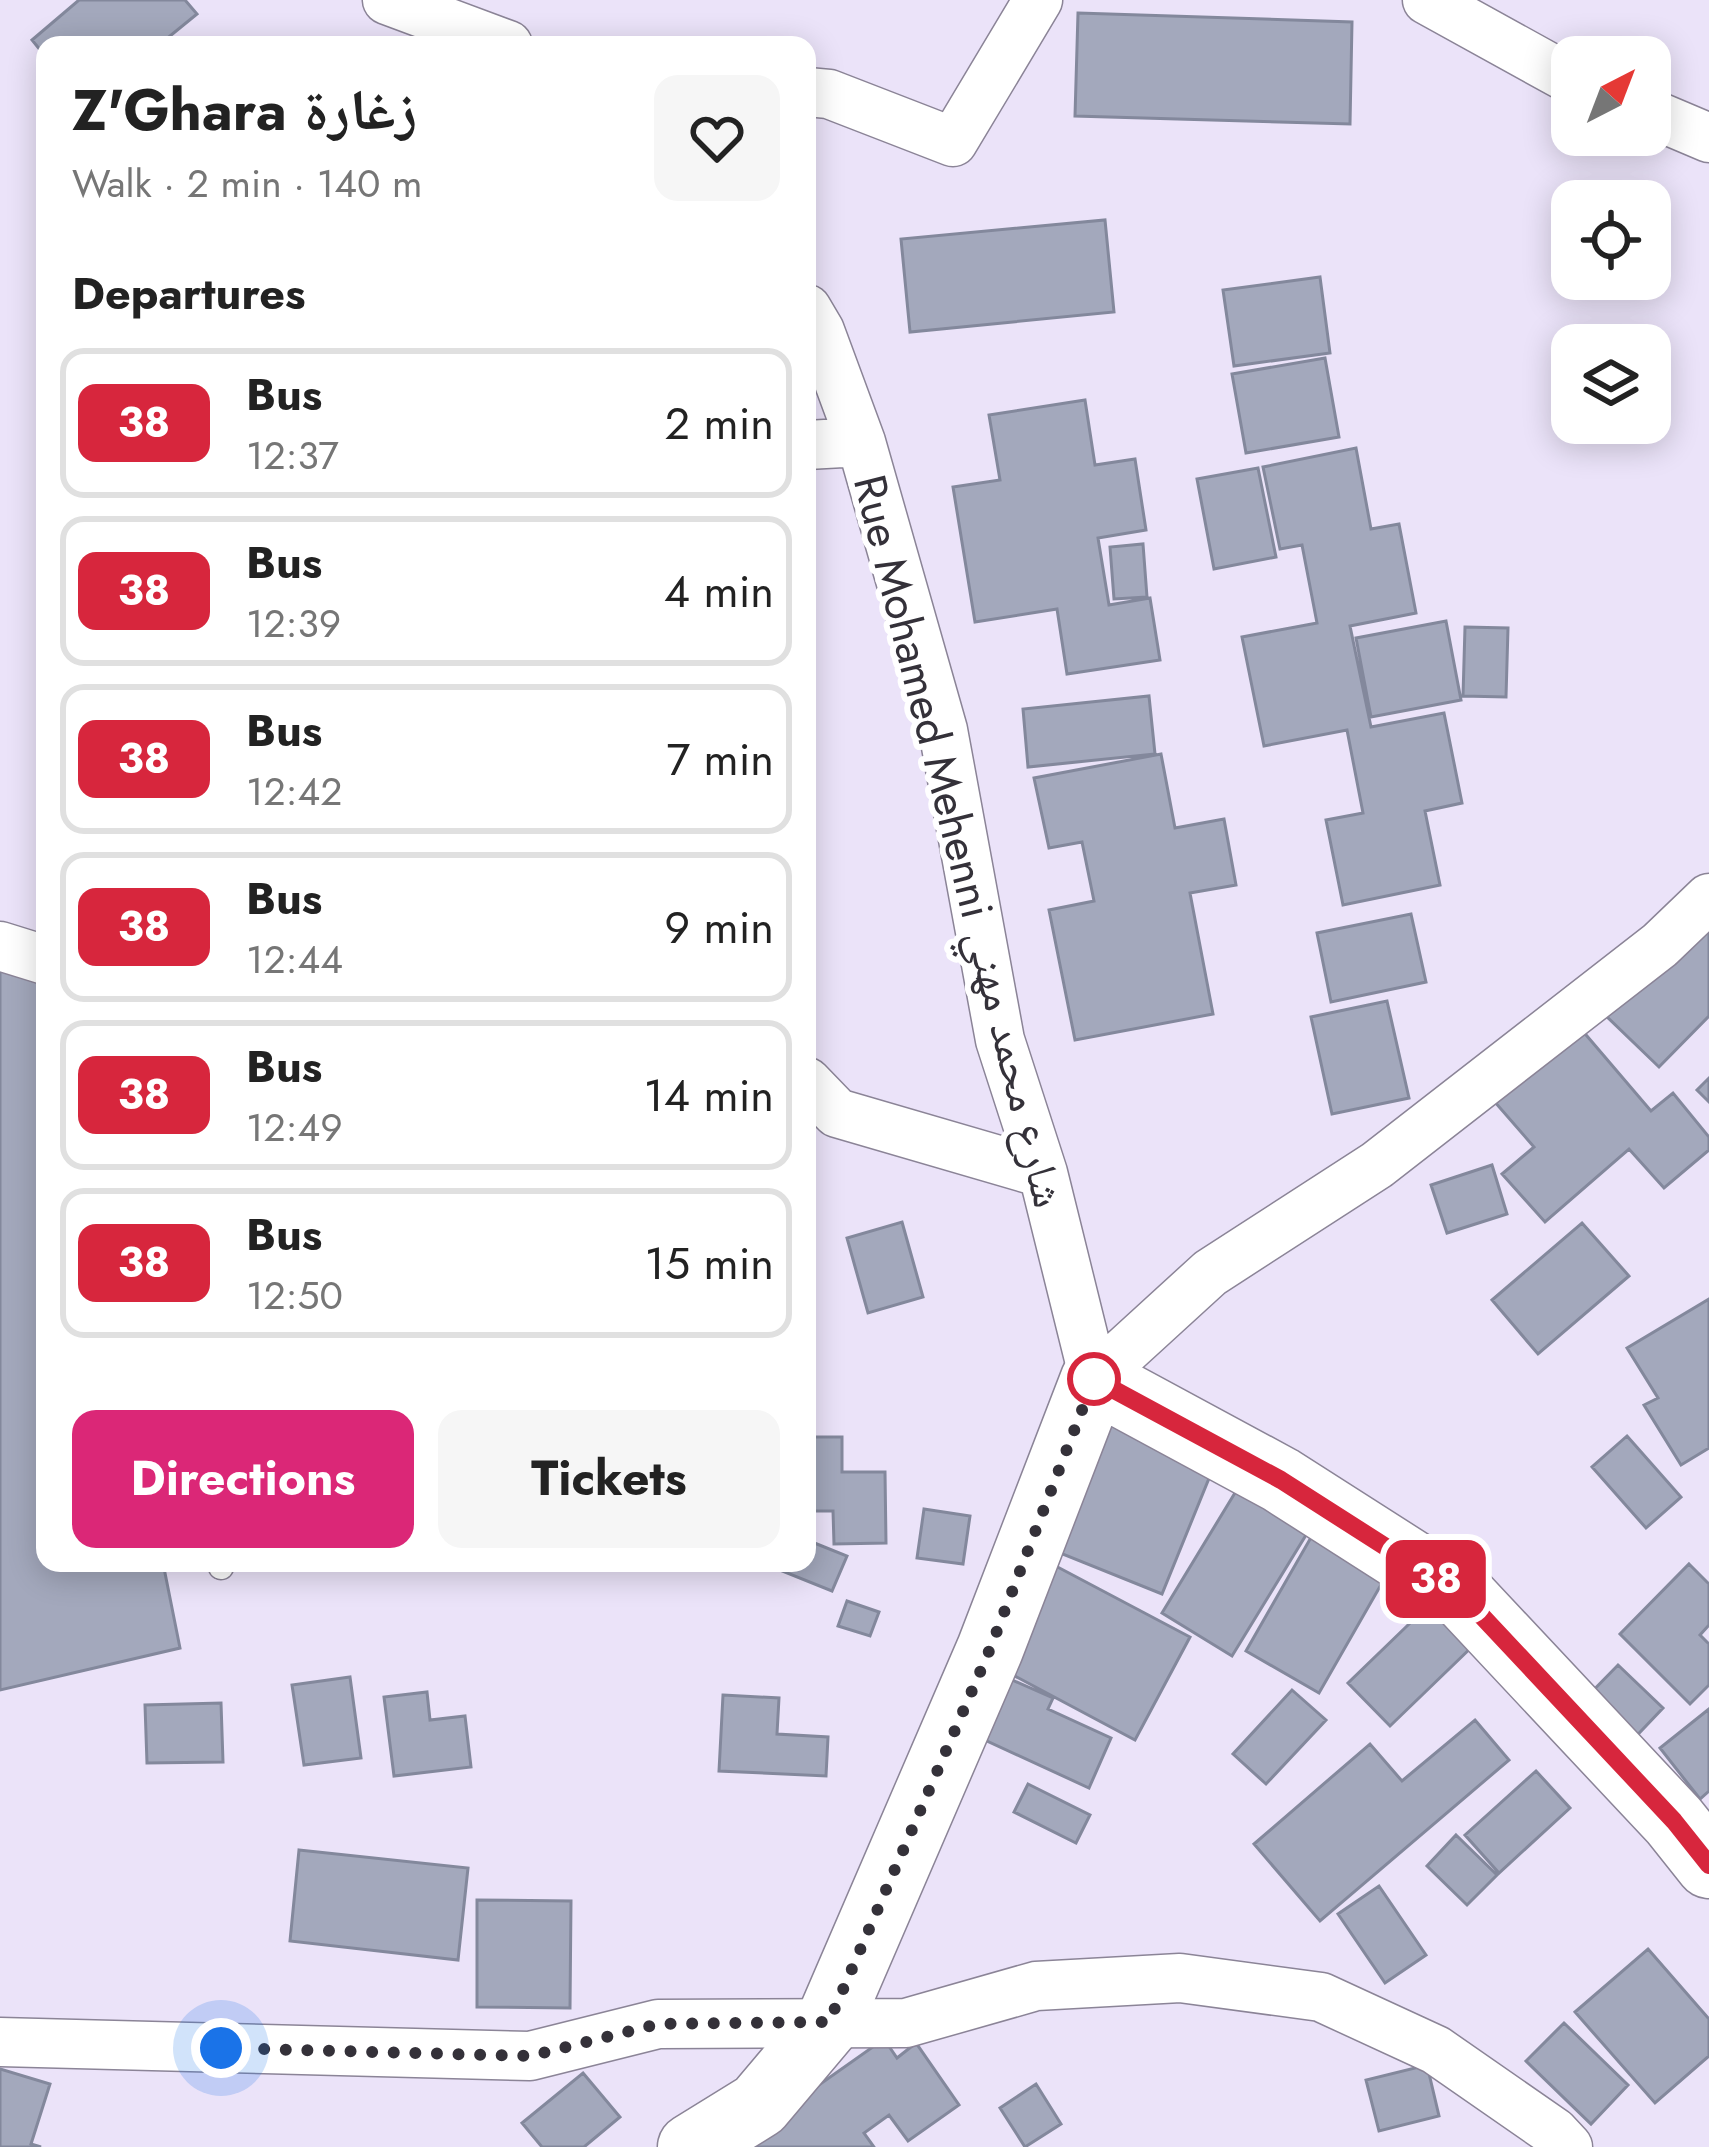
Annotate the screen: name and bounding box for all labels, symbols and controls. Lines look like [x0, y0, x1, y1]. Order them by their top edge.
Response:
north arrow [1551, 36, 1671, 156]
map controls [1551, 36, 1671, 444]
text: Z'Ghara زغارة [72, 69, 417, 151]
button: heart [654, 75, 780, 201]
text: Walk · 2 min · 140 m [72, 155, 423, 212]
button: locate [1551, 180, 1671, 300]
text: Departures [72, 261, 306, 326]
button: layers [1551, 324, 1671, 444]
text: Bus [246, 362, 322, 427]
text: 2 min [664, 391, 774, 456]
text: 38 [118, 392, 170, 453]
text: 12:37 [246, 427, 339, 484]
street label: Rue Mohamed Mehenni شارع محمد مهني [834, 468, 1082, 1215]
text: Bus [246, 530, 322, 595]
text: 4 min [664, 559, 774, 624]
text: 38 [118, 560, 170, 621]
text: 12:39 [246, 595, 341, 652]
text: Bus [246, 698, 322, 763]
text: 7 min [666, 727, 774, 792]
text: 38 [118, 728, 170, 789]
text: 12:42 [246, 763, 342, 820]
text: Bus [246, 866, 322, 931]
text: 9 min [664, 895, 774, 960]
text: 38 [118, 896, 170, 957]
text: 12:44 [246, 931, 343, 988]
text: Bus [246, 1034, 322, 1099]
text: 14 min [644, 1063, 774, 1128]
text: 38 [118, 1064, 170, 1125]
text: 12:49 [246, 1099, 343, 1156]
text: Bus [246, 1202, 322, 1267]
text: 15 min [644, 1231, 774, 1296]
text: 38 [118, 1232, 170, 1293]
text: 12:50 [246, 1267, 343, 1324]
unlabelled marker [1069, 1354, 1119, 1404]
button: Directions [72, 1410, 414, 1548]
button: Tickets [438, 1410, 780, 1548]
line badge: 38 [1382, 1540, 1490, 1618]
text: 38 [1410, 1548, 1462, 1609]
your location [191, 2018, 251, 2078]

